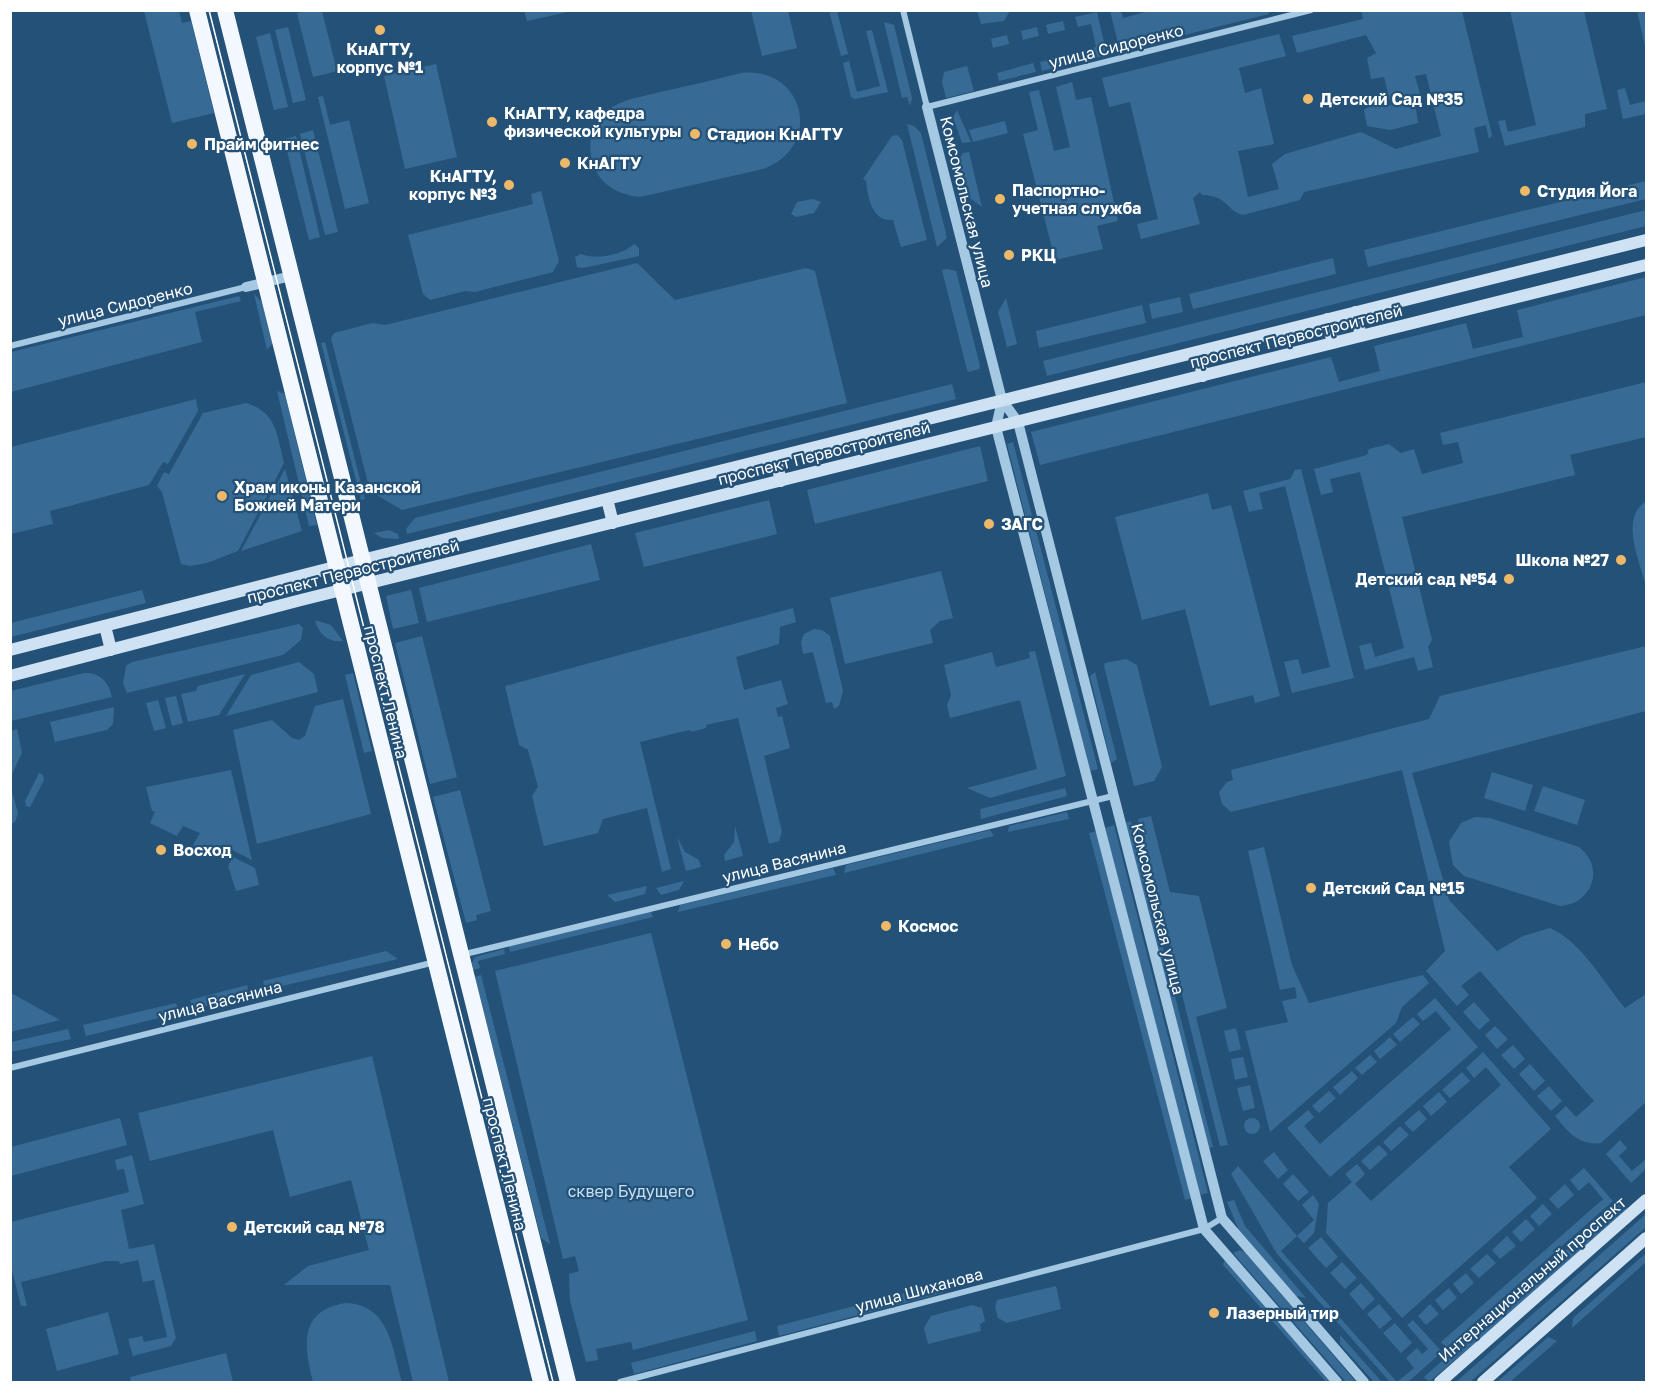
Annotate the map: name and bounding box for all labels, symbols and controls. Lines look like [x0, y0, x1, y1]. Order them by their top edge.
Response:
street label: улица Сидоренко [1047, 20, 1185, 72]
marker: КнАГТУ, корпус №1 [373, 23, 387, 37]
place label: КнАГТУ, корпус №1 [337, 39, 423, 77]
place label: Детский Сад №35 [1320, 89, 1464, 109]
marker: Детский Сад №35 [1301, 92, 1315, 106]
place label: КнАГТУ, кафедра физической культуры [504, 103, 681, 141]
street label: Комсомольская улица [936, 114, 998, 290]
marker: КнАГТУ, кафедра физической культуры [485, 115, 499, 129]
place label: Стадион КнАГТУ [707, 124, 844, 144]
marker: Стадион КнАГТУ [688, 127, 702, 141]
place label: Прайм фитнес [204, 134, 319, 154]
marker: Прайм фитнес [185, 137, 199, 151]
place label: КнАГТУ [577, 153, 642, 173]
marker: КнАГТУ [558, 156, 572, 170]
place label: КнАГТУ, корпус №3 [409, 166, 497, 204]
marker: КнАГТУ, корпус №3 [502, 178, 516, 192]
place label: Паспортно- учетная служба [1012, 180, 1141, 218]
place label: Студия Йога [1537, 181, 1637, 201]
marker: Студия Йога [1518, 184, 1532, 198]
marker: Паспортно- учетная служба [993, 192, 1007, 206]
place label: РКЦ [1021, 245, 1056, 265]
marker: РКЦ [1002, 248, 1016, 262]
street label: улица Сидоренко [56, 278, 194, 330]
street label: проспект Первостроителей [1188, 300, 1404, 372]
street label: проспект Первостроителей [716, 417, 932, 489]
place label: Храм иконы Казанской Божией Матери [234, 477, 421, 515]
marker: Храм иконы Казанской Божией Матери [215, 489, 229, 503]
place label: ЗАГС [1001, 514, 1043, 534]
marker: ЗАГС [982, 517, 996, 531]
street label: проспект Первостроителей [245, 535, 461, 607]
place label: Школа №27 [1516, 550, 1609, 570]
marker: Школа №27 [1614, 553, 1628, 567]
place label: Детский сад №54 [1356, 569, 1497, 589]
marker: Детский сад №54 [1502, 572, 1516, 586]
street label: проспект Ленина [360, 623, 412, 761]
street label: Комсомольская улица [1127, 821, 1189, 997]
street label: улица Васянина [720, 837, 848, 887]
place label: Восход [173, 840, 231, 860]
marker: Восход [154, 843, 168, 857]
place label: Детский Сад №15 [1323, 878, 1465, 898]
marker: Детский Сад №15 [1304, 881, 1318, 895]
place label: Космос [898, 916, 959, 936]
marker: Космос [879, 919, 893, 933]
place label: Небо [738, 934, 779, 954]
marker: Небо [719, 937, 733, 951]
street label: улица Васянина [156, 976, 284, 1026]
street label: проспект Ленина [479, 1095, 531, 1233]
park label: сквер Будущего [568, 1181, 694, 1201]
street label: Интернациональный проспект [1434, 1192, 1630, 1366]
place label: Детский сад №78 [244, 1217, 385, 1237]
marker: Детский сад №78 [225, 1220, 239, 1234]
street label: улица Шиханова [853, 1263, 985, 1317]
place label: Лазерный тир [1226, 1303, 1339, 1323]
marker: Лазерный тир [1207, 1306, 1221, 1320]

